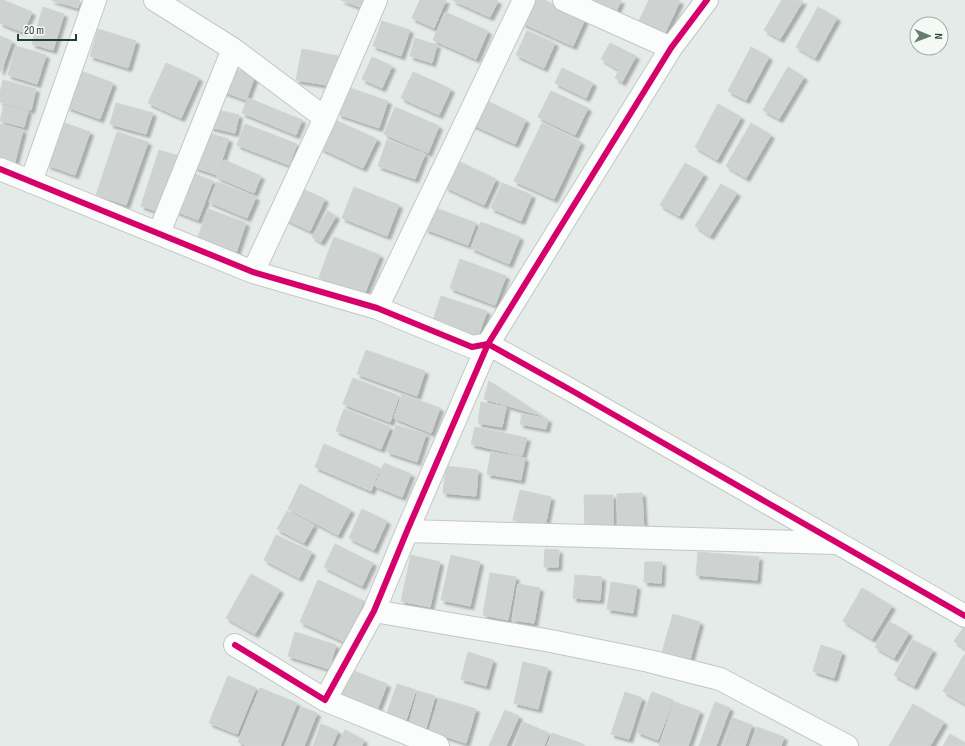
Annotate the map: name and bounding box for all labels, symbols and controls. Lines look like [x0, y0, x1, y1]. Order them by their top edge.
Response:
scale bar [18, 16, 76, 42]
north arrow [909, 16, 949, 56]
text: 20 m [24, 23, 44, 38]
text: N [932, 33, 945, 39]

